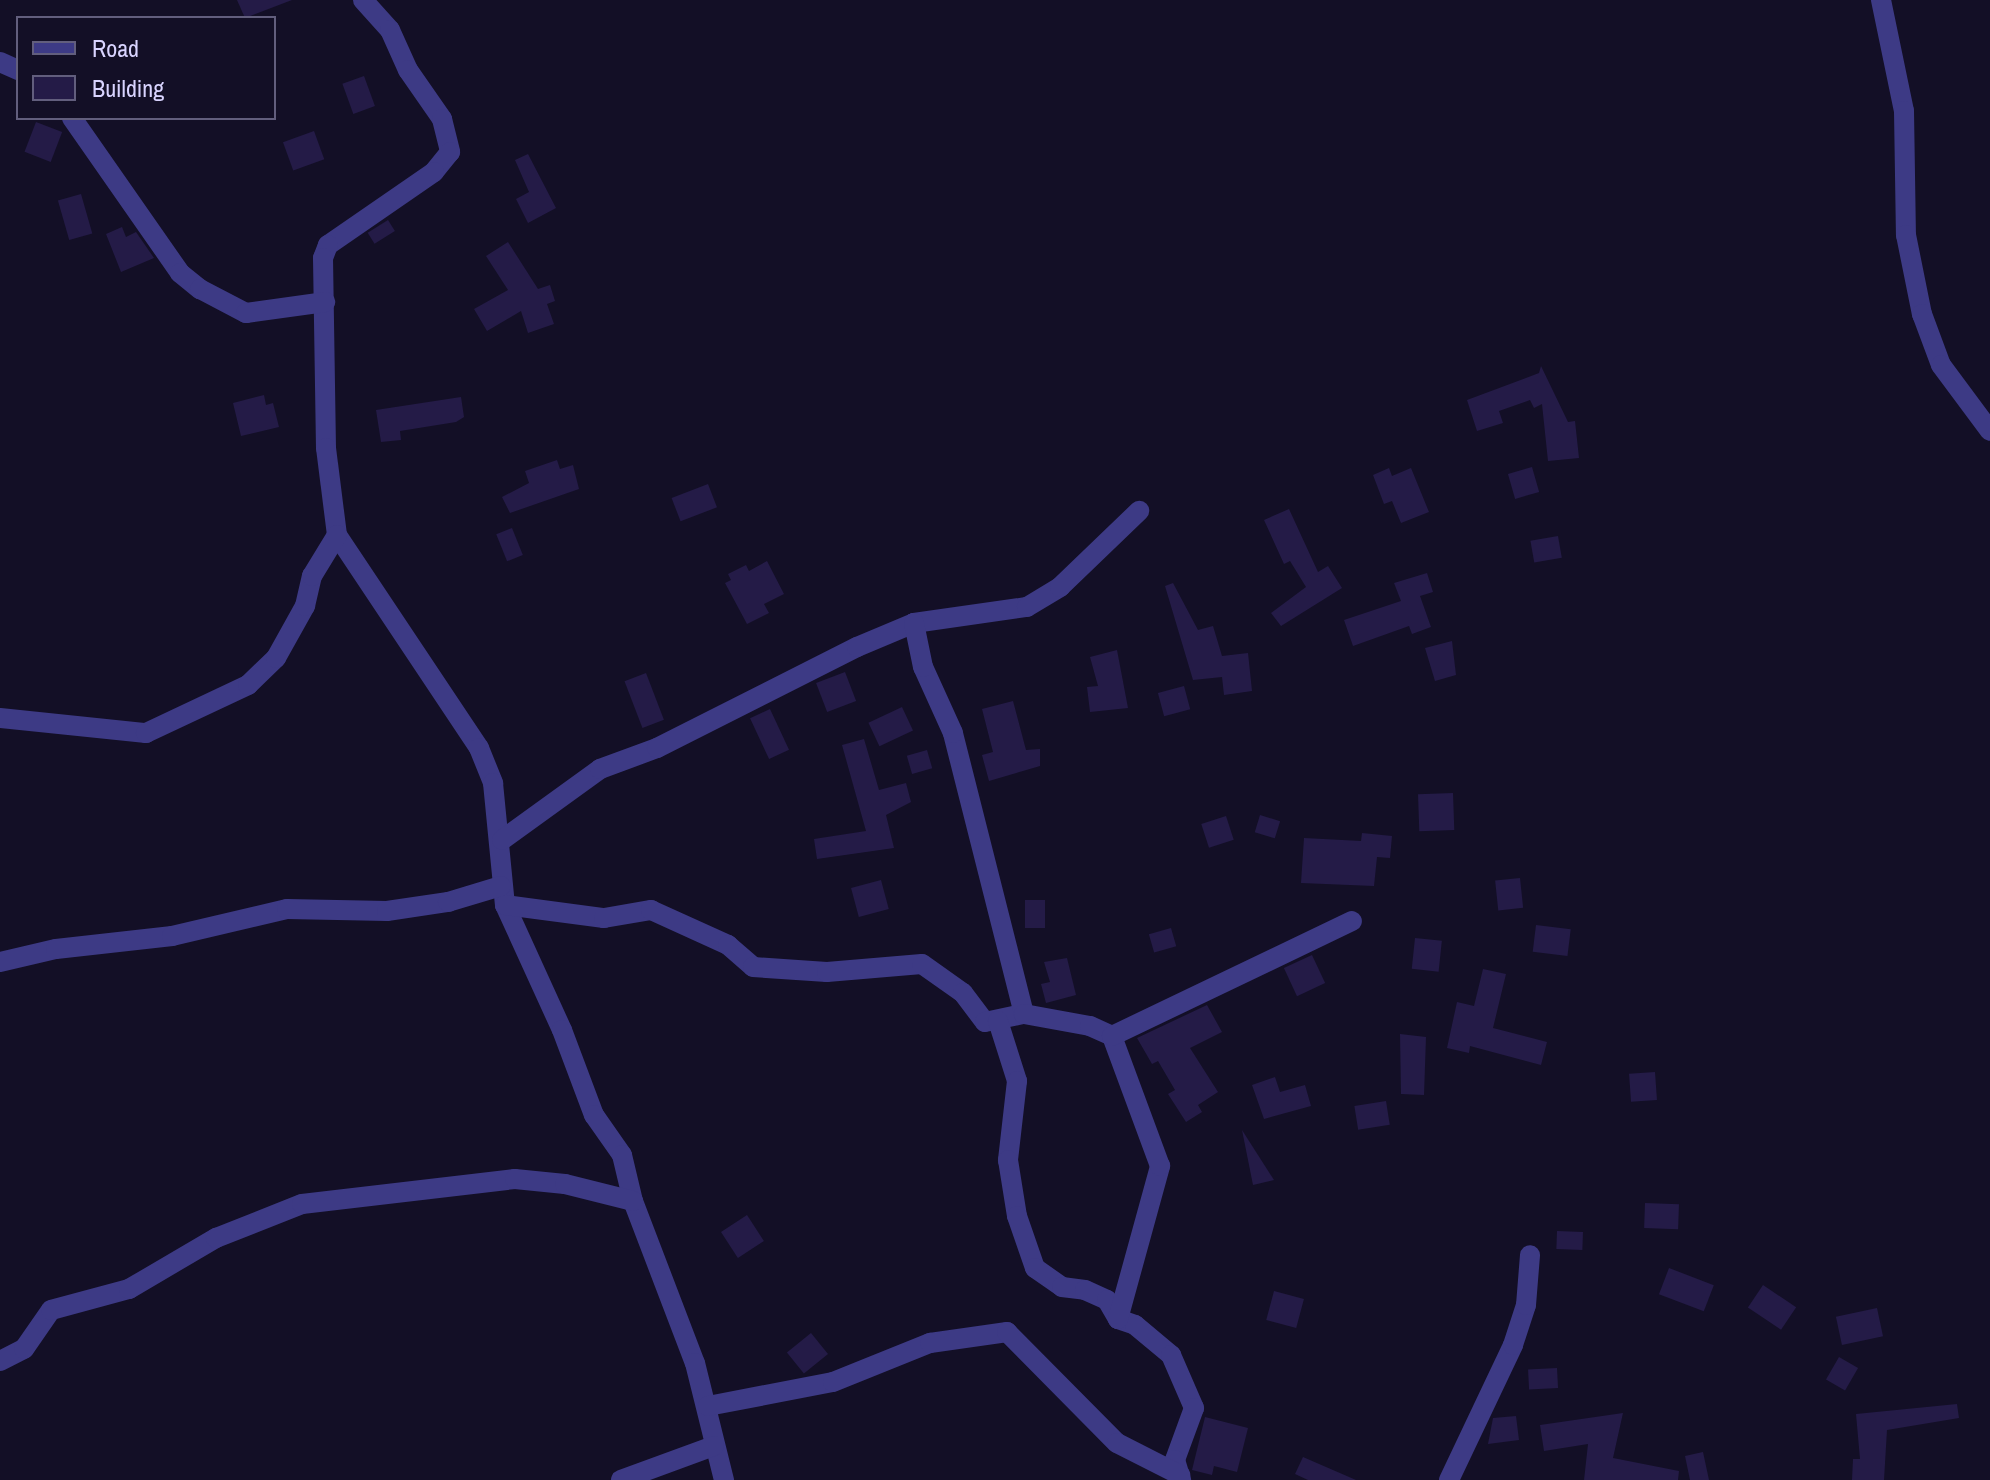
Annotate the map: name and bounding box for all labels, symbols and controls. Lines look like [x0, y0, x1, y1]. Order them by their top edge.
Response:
legend [16, 16, 276, 120]
text: Road [92, 32, 139, 64]
text: Building [92, 72, 164, 104]

